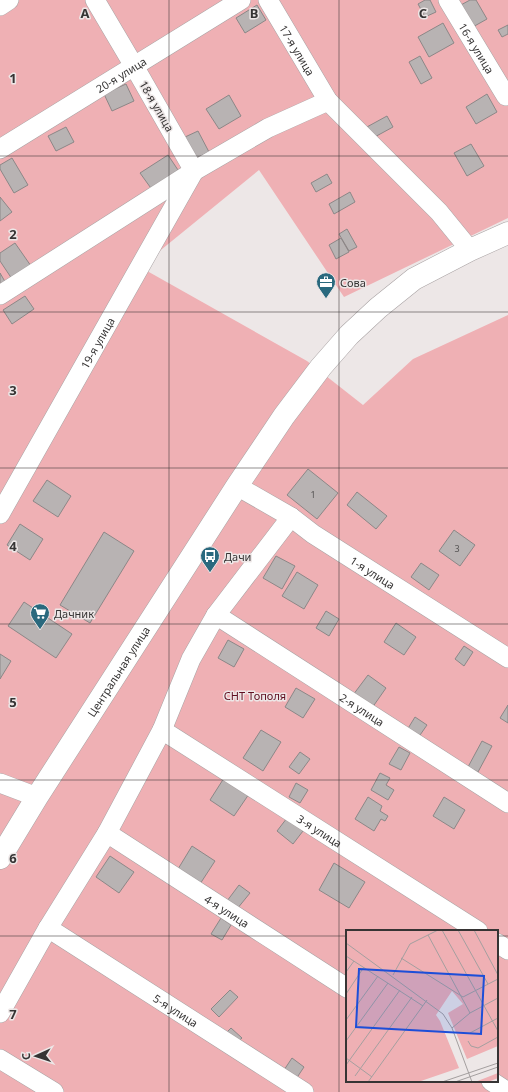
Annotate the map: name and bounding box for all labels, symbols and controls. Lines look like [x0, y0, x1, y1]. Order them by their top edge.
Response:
text: A [81, 4, 90, 22]
text: B [250, 4, 258, 22]
text: C [419, 4, 427, 22]
street label: 16-я улица [456, 20, 498, 76]
street label: 17-я улица [277, 22, 319, 78]
street label: 20-я улица [93, 53, 149, 96]
text: 1 [9, 69, 17, 87]
street label: 18-я улица [136, 78, 178, 134]
text: 2 [9, 225, 17, 243]
office icon: Сова [315, 271, 337, 299]
place label: Сова [340, 275, 366, 290]
street label: 19-я улица [77, 314, 117, 371]
text: 3 [9, 381, 17, 399]
house number: 1 [310, 488, 316, 501]
text: 4 [9, 537, 17, 555]
house number: 3 [454, 542, 460, 555]
bus stop icon: Дачи [199, 545, 221, 573]
place label: Дачи [224, 549, 251, 564]
street label: 1-я улица [348, 552, 398, 592]
supermarket icon: Дачник [29, 602, 51, 630]
place label: Дачник [54, 606, 94, 621]
street label: Центральная улица [83, 623, 153, 719]
park label: СНТ Тополя [224, 688, 286, 703]
street label: 2-я улица [337, 689, 388, 729]
text: 5 [9, 693, 17, 711]
street label: 3-я улица [295, 811, 345, 850]
text: 6 [9, 849, 17, 867]
street label: 4-я улица [202, 891, 252, 931]
inset map [346, 930, 498, 1082]
street label: 5-я улица [151, 990, 201, 1030]
text: 7 [9, 1005, 17, 1023]
north arrow [16, 1036, 56, 1076]
text: С [18, 1053, 33, 1060]

